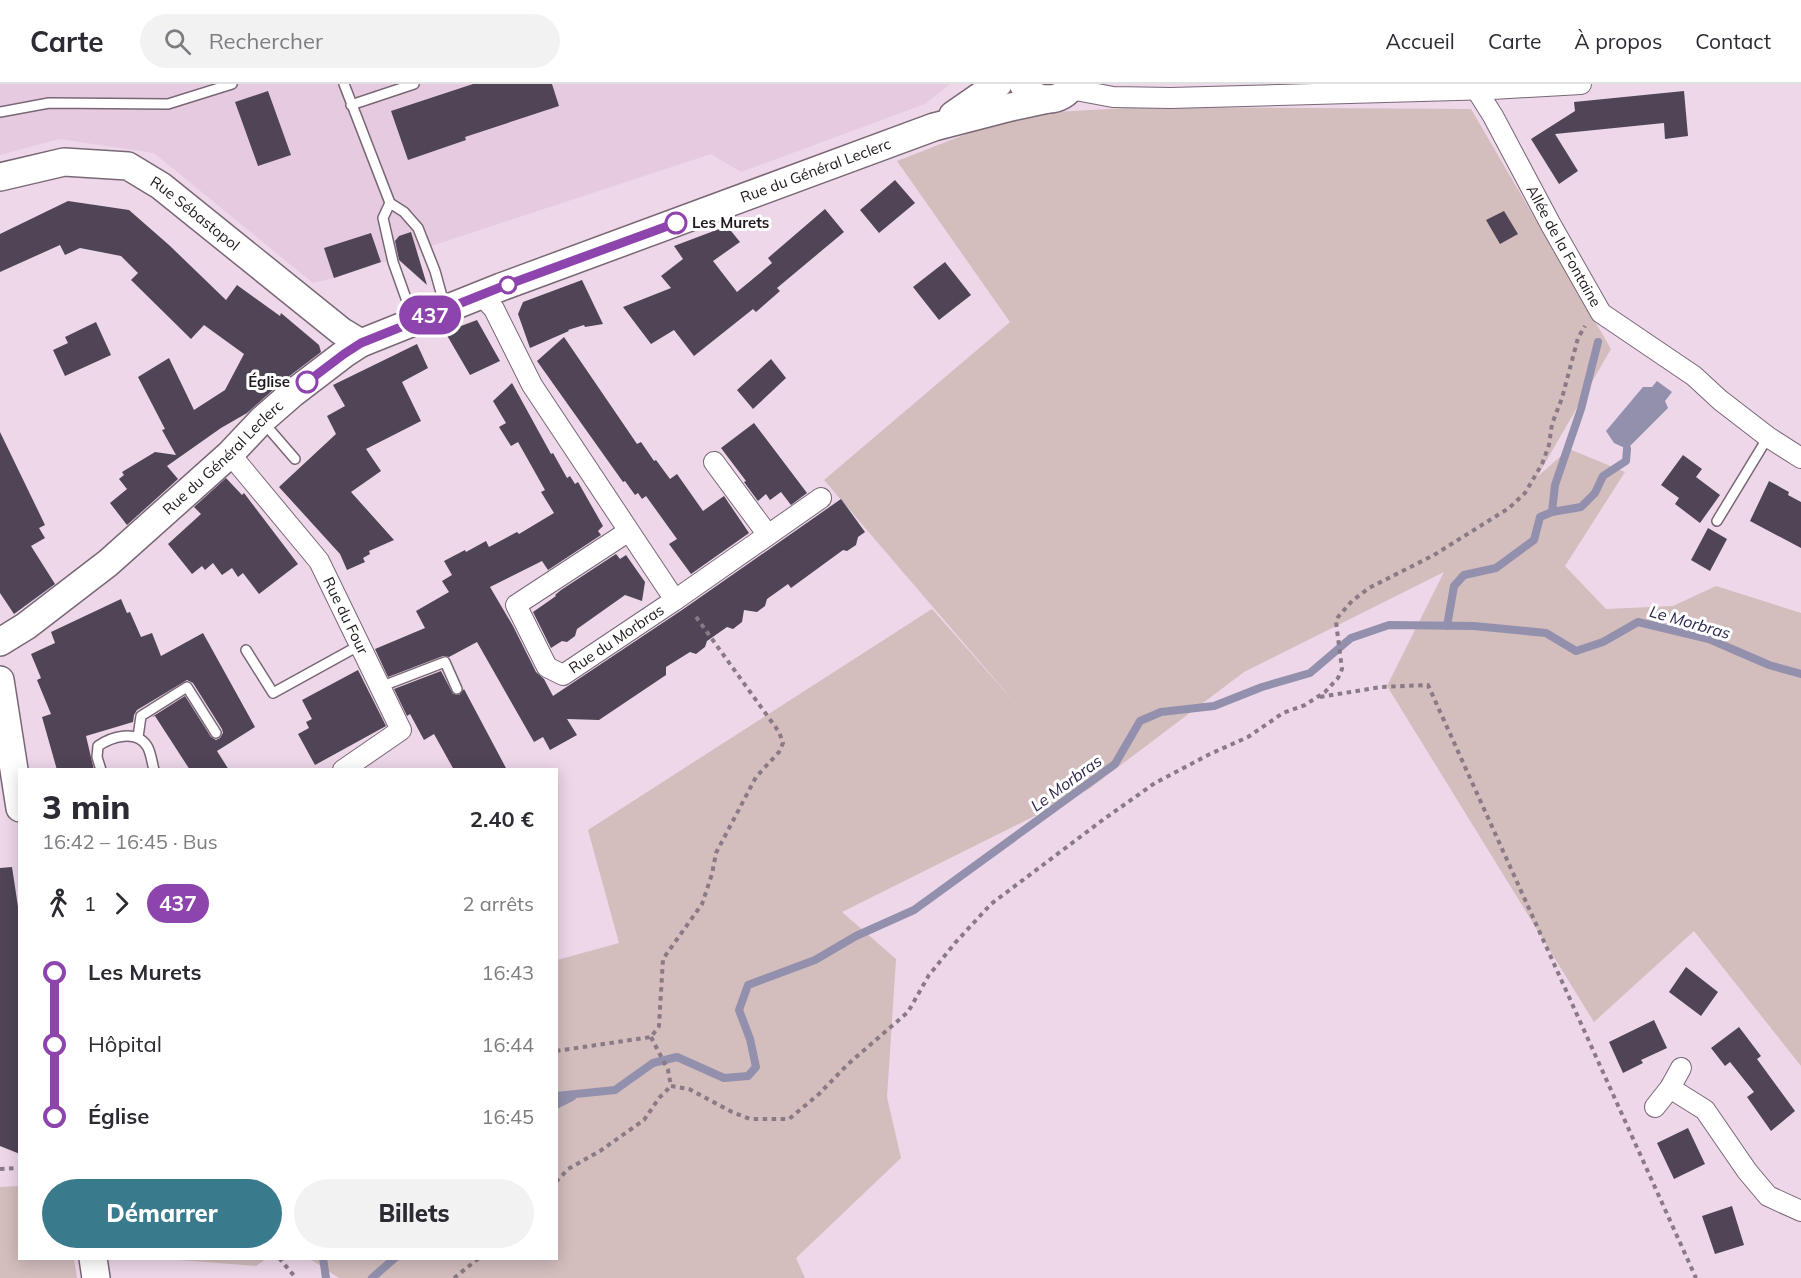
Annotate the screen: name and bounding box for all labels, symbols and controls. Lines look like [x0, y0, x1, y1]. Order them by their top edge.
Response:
search box [140, 14, 560, 68]
text: Carte [30, 24, 104, 59]
icon: search [161, 25, 194, 58]
text: Rechercher [209, 27, 323, 55]
text: Accueil [1385, 28, 1455, 54]
text: Carte [1488, 28, 1541, 54]
text: À propos [1574, 28, 1662, 54]
text: Contact [1695, 28, 1771, 54]
street label: Rue du Général Leclerc [738, 134, 893, 207]
street label: Rue Sébastopol [147, 172, 244, 255]
street label: Allée de la Fontaine [1523, 182, 1606, 310]
marker: Les Murets [665, 212, 687, 234]
place label: Les Murets [692, 213, 769, 232]
unlabelled marker [499, 276, 517, 294]
line badge: 437 [396, 296, 464, 334]
text: 437 [411, 302, 449, 328]
marker: Église [296, 371, 318, 393]
place label: Église [248, 372, 290, 391]
street label: Rue du Général Leclerc [158, 396, 287, 519]
street label: Rue du Four [319, 574, 373, 658]
street label: Rue du Morbras [565, 600, 667, 677]
water label: Le Morbras [1647, 601, 1733, 643]
water label: Le Morbras [1027, 750, 1106, 816]
text: 3 min [42, 786, 130, 827]
text: 2.40 € [470, 805, 534, 833]
text: 16:42 – 16:45 · Bus [42, 829, 218, 854]
icon: walk [42, 887, 75, 920]
icon: forward [105, 887, 138, 920]
text: 437 [159, 890, 197, 916]
text: 1 [84, 891, 96, 916]
text: 2 arrêts [463, 891, 534, 916]
text: Les Murets [88, 958, 201, 986]
text: 16:43 [481, 960, 534, 985]
text: Hôpital [88, 1030, 162, 1058]
text: 16:44 [481, 1032, 534, 1057]
text: Église [88, 1102, 149, 1130]
text: 16:45 [481, 1104, 534, 1129]
button: Démarrer [42, 1179, 282, 1248]
button: Billets [294, 1179, 534, 1248]

